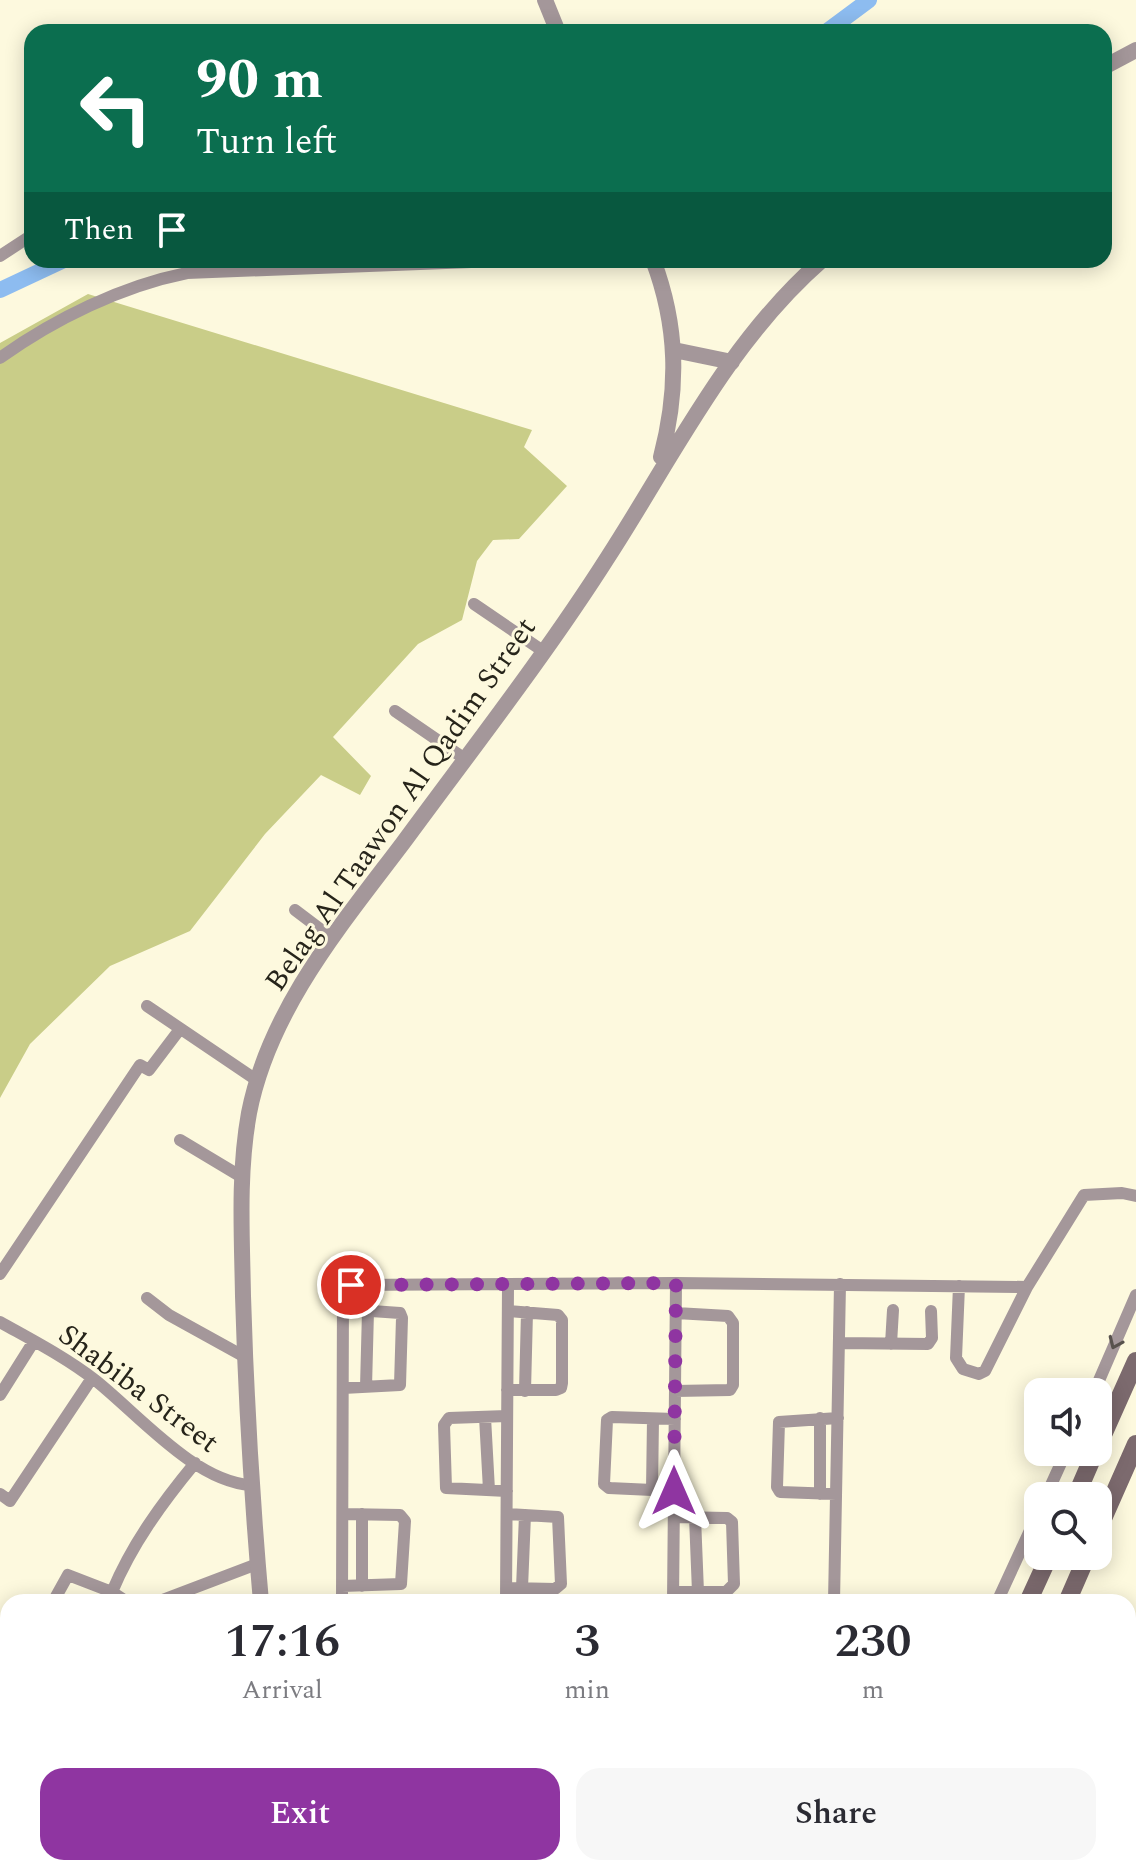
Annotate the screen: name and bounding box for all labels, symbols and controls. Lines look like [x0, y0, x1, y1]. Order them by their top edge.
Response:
text: 90 m [196, 38, 323, 123]
icon: left [64, 56, 168, 160]
text: Turn left [196, 115, 337, 170]
text: Then [64, 207, 134, 253]
icon: arrive [150, 208, 194, 252]
street label: Belag Al Taawon Al Qadim Street [253, 608, 548, 1001]
pin [317, 1251, 385, 1319]
icon: arrive [329, 1263, 373, 1307]
street label: Shabiba Street [48, 1313, 229, 1465]
one-way arrow [1108, 1335, 1124, 1349]
map controls [1024, 1378, 1112, 1570]
button: sound [1024, 1378, 1112, 1466]
position arrow [632, 1449, 716, 1533]
button: search [1024, 1482, 1112, 1570]
text: 17:16 [224, 1605, 340, 1678]
text: 3 [574, 1605, 600, 1678]
text: 230 [834, 1605, 912, 1678]
text: Arrival [242, 1670, 323, 1710]
text: min [564, 1670, 610, 1710]
text: m [862, 1670, 884, 1710]
button: Exit [40, 1768, 560, 1860]
button: Share [576, 1768, 1096, 1860]

